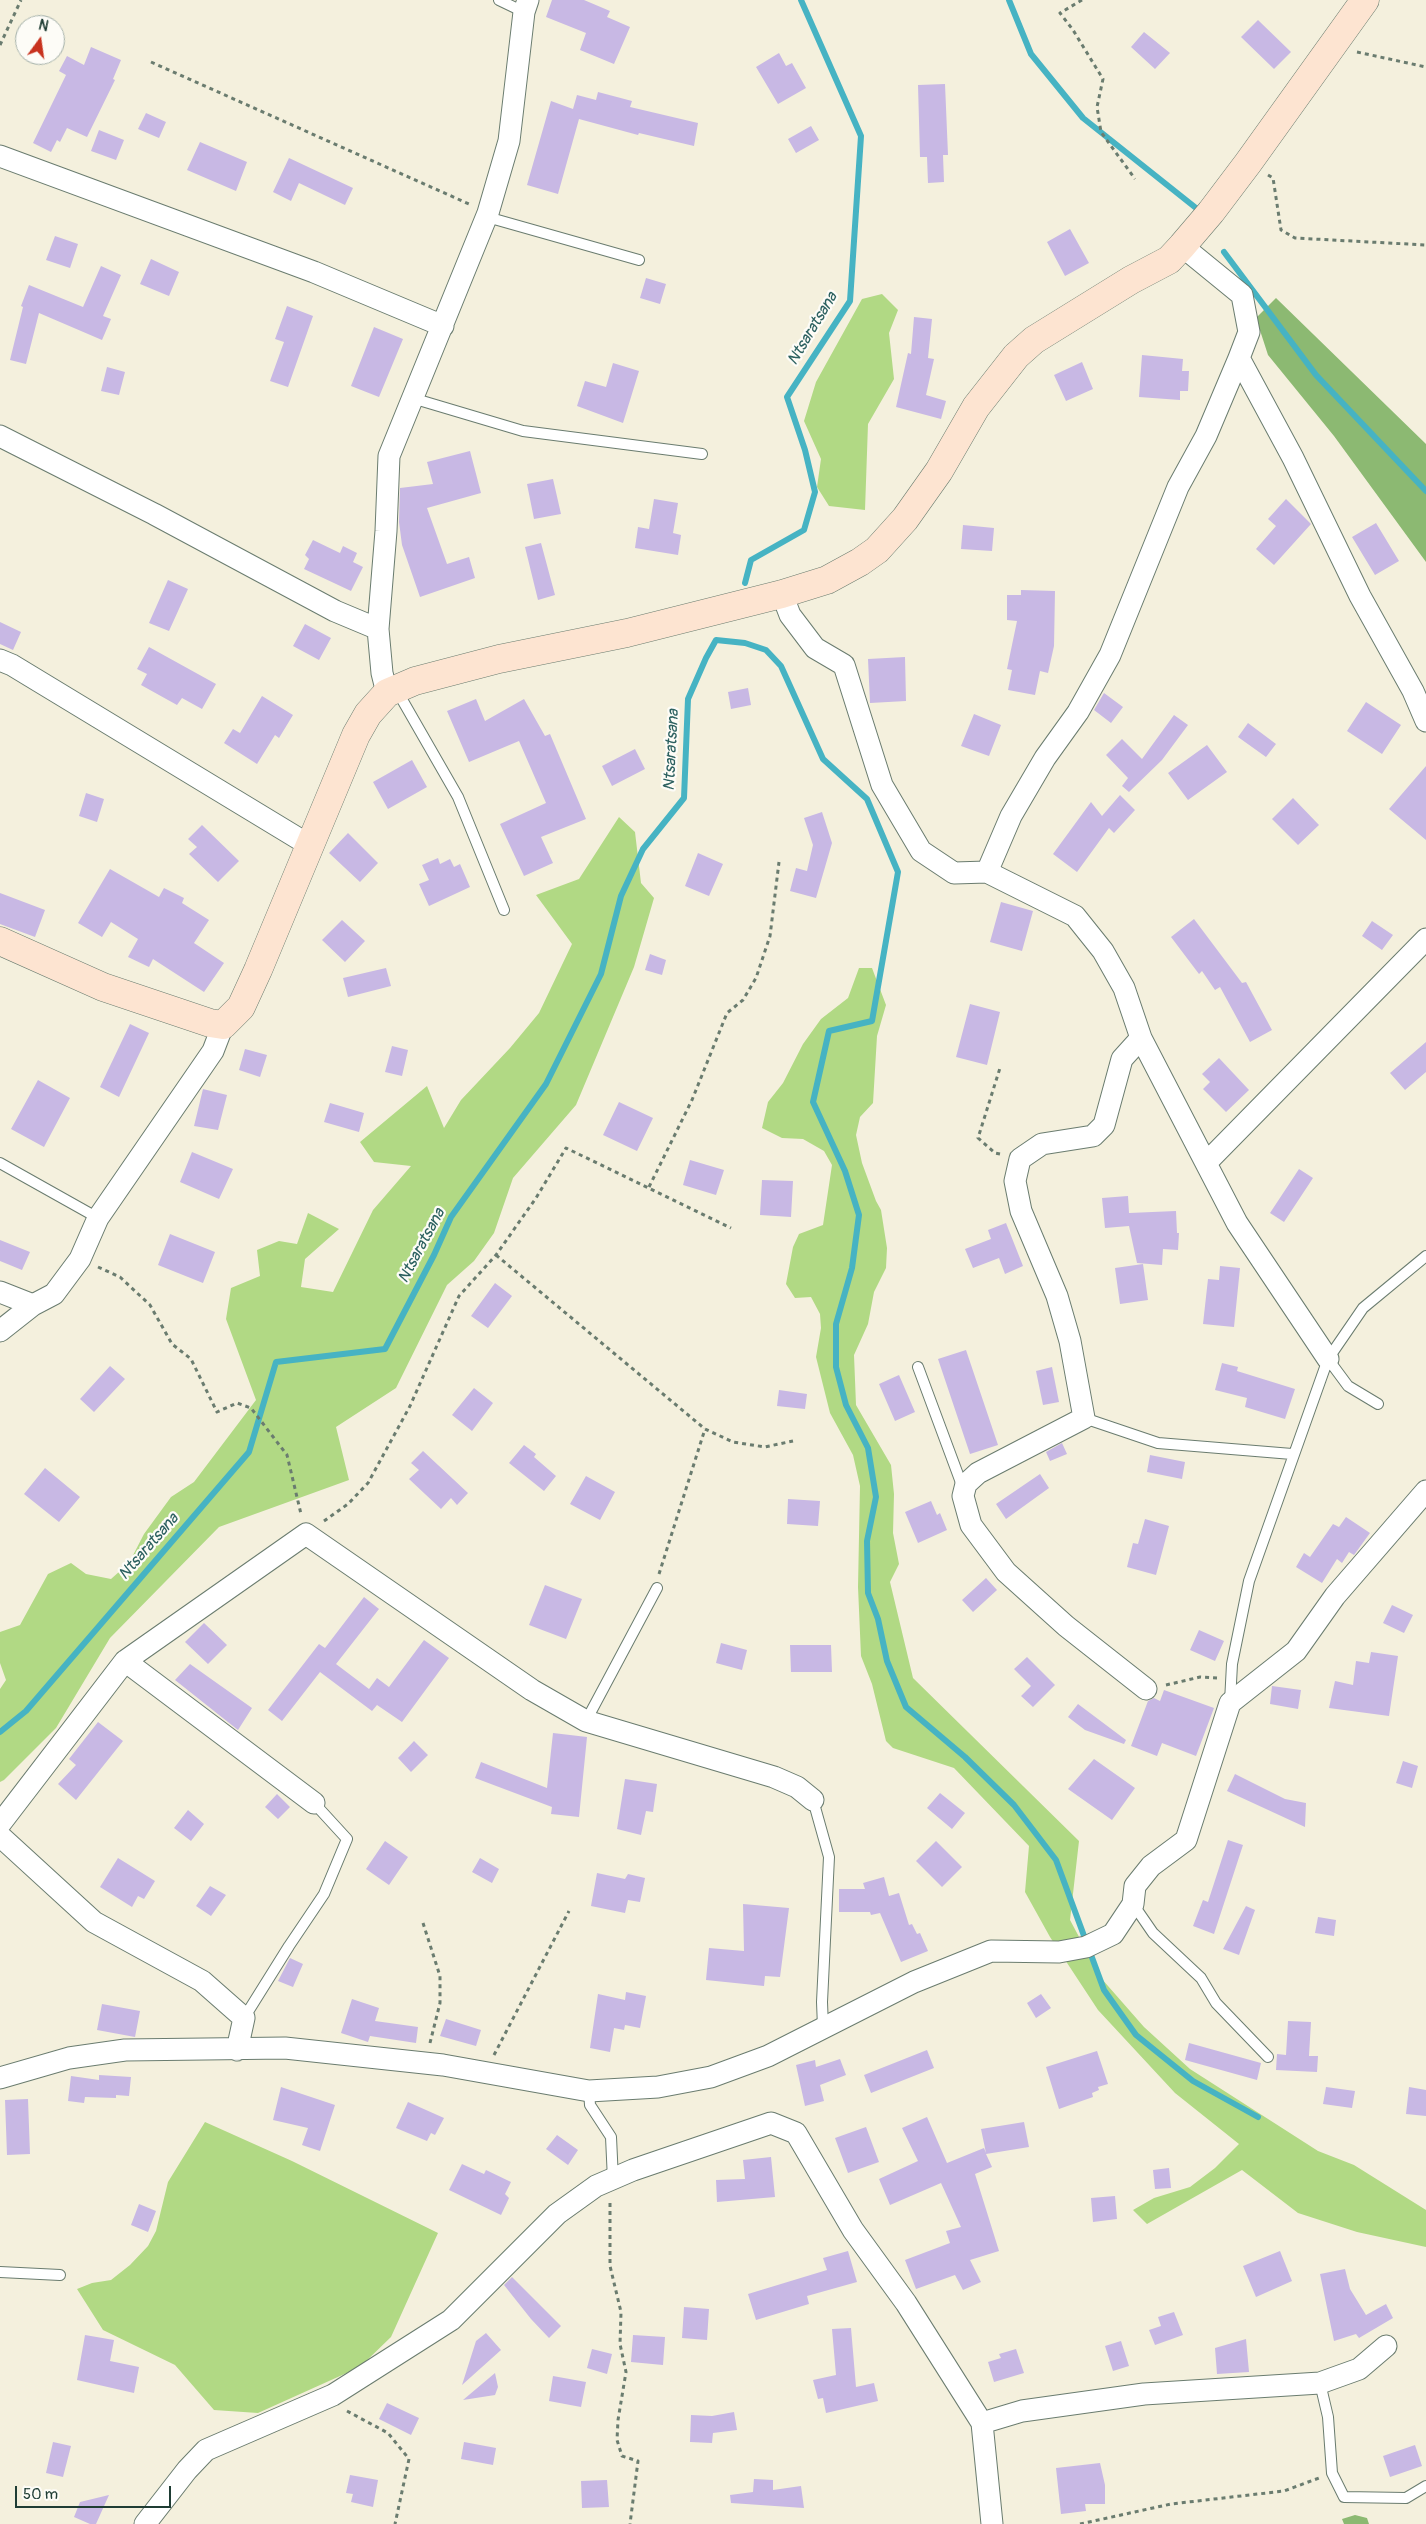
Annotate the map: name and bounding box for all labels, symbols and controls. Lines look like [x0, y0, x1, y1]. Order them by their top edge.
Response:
north arrow [15, 15, 65, 65]
text: N [37, 17, 50, 35]
water label: Ntsaratsana [784, 289, 842, 369]
water label: Ntsaratsana [660, 709, 684, 791]
water label: Ntsaratsana [394, 1205, 450, 1287]
water label: Ntsaratsana [115, 1510, 183, 1584]
scale bar [18, 2476, 174, 2508]
text: 50 m [23, 2485, 58, 2504]

